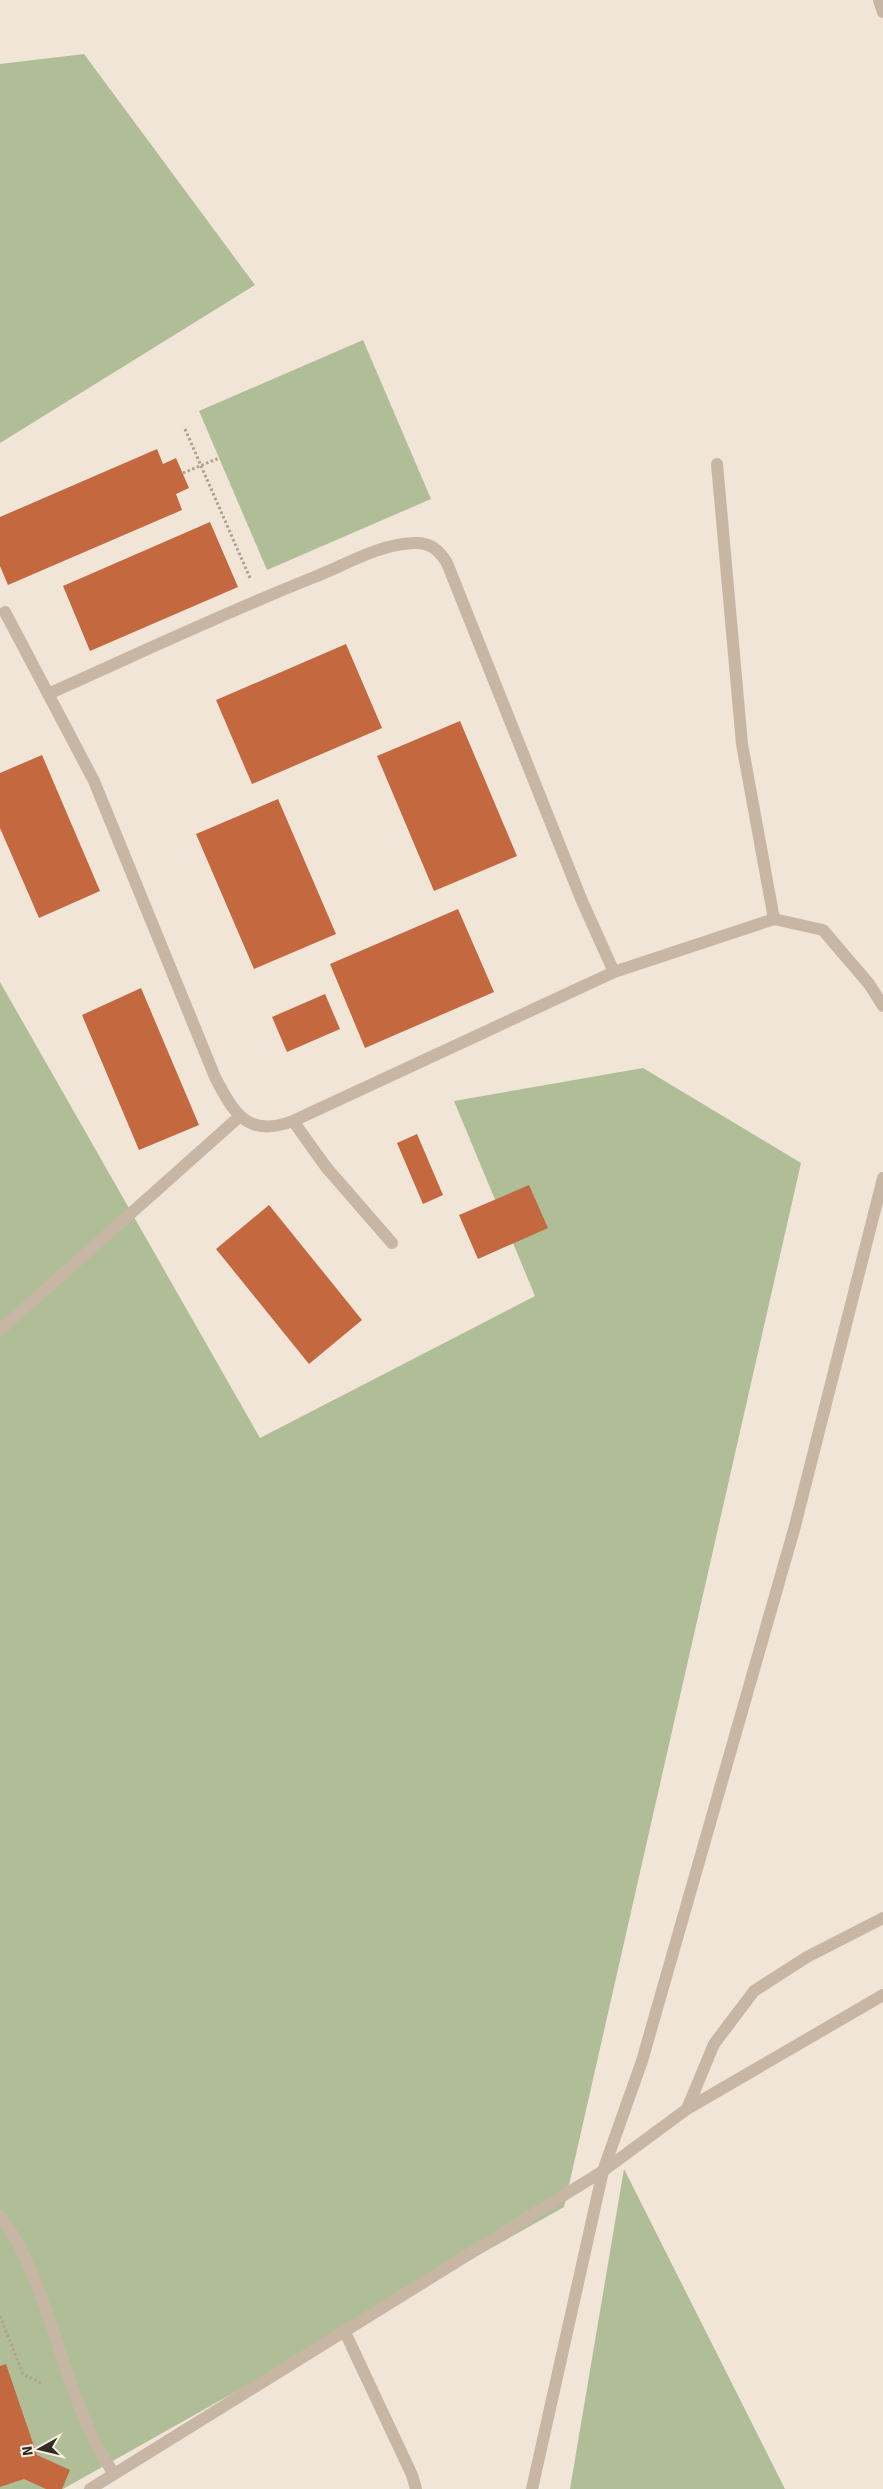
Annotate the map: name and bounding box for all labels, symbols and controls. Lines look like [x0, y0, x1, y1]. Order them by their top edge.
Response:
north arrow [15, 2424, 65, 2474]
text: N [19, 2445, 37, 2457]

